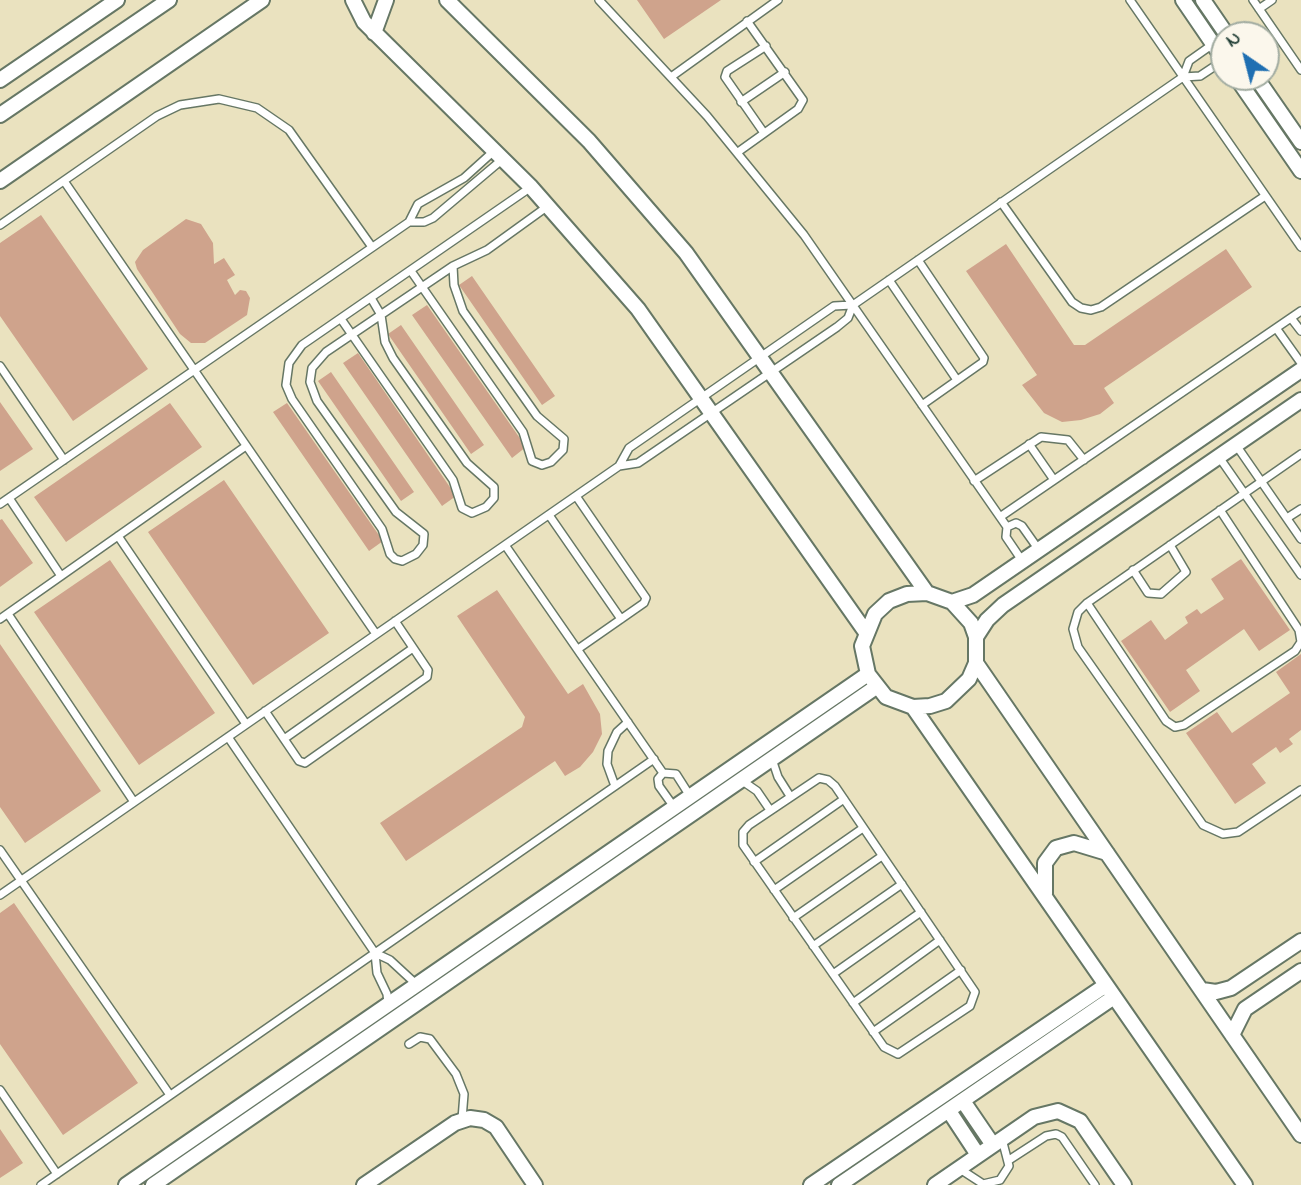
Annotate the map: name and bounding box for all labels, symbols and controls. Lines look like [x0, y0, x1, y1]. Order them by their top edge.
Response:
north arrow [1210, 21, 1280, 91]
text: N [1221, 25, 1247, 55]

